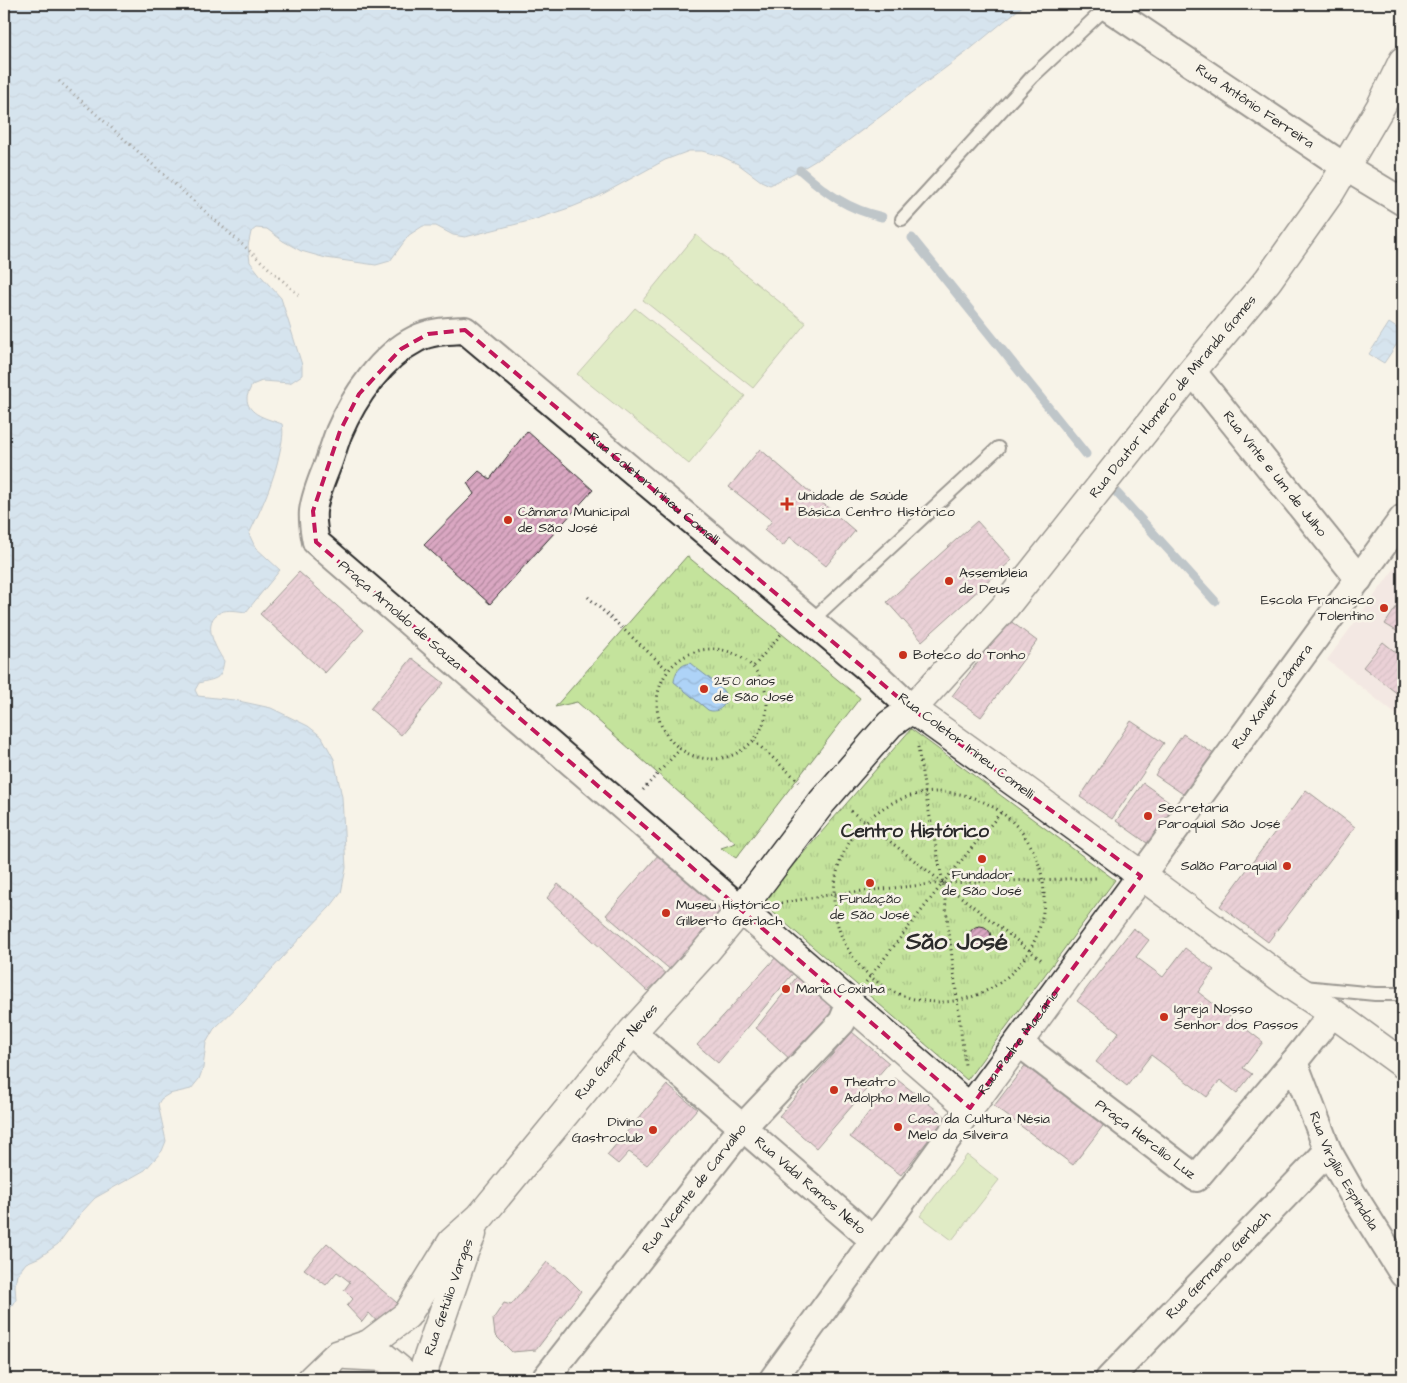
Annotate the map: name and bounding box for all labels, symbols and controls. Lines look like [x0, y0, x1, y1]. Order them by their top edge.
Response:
street label: Rua Antônio Ferreira [1191, 59, 1318, 153]
street label: Rua Doutor Homero de Miranda Gomes [1085, 291, 1261, 502]
street label: Rua Vinte e Um de Julho [1218, 407, 1331, 541]
street label: Rua Coletor Irineu Comelli [584, 428, 724, 550]
place label: Unidade de Saúde Básica Centro Histórico [798, 486, 955, 522]
marker: Unidade de Saúde Básica Centro Histórico [780, 497, 794, 511]
place label: Câmara Municipal de São José [518, 502, 629, 538]
marker: Câmara Municipal de São José [502, 514, 514, 526]
street label: Praça Arnoldo de Souza [334, 556, 466, 674]
place label: Assembleia de Deus [959, 563, 1027, 599]
marker: Assembleia de Deus [943, 575, 955, 587]
place label: Escola Francisco Tolentino [1261, 590, 1374, 626]
marker: Escola Francisco Tolentino [1378, 602, 1390, 614]
street label: Rua Xavier Câmara [1227, 640, 1317, 753]
place label: Boteco do Tonho [913, 645, 1026, 665]
marker: Boteco do Tonho [897, 649, 909, 661]
place label: 250 anos de São José [714, 671, 794, 707]
marker: 250 anos de São José [698, 683, 710, 695]
street label: Rua Coletor Irineu Comelli [894, 688, 1038, 804]
place label: Secretaria Paroquial São José [1158, 798, 1281, 834]
marker: Secretaria Paroquial São José [1142, 810, 1154, 822]
district label: Centro Histórico [841, 818, 989, 845]
marker: Fundador de São José [976, 853, 988, 865]
place label: Salão Paroquial [1181, 856, 1277, 876]
marker: Salão Paroquial [1281, 860, 1293, 872]
place label: Fundador de São José [942, 865, 1022, 901]
marker: Fundação de São José [864, 877, 876, 889]
place label: Fundação de São José [830, 889, 910, 925]
place label: Museu Histórico Gilberto Gerlach [676, 895, 782, 931]
marker: Museu Histórico Gilberto Gerlach [660, 907, 672, 919]
district label: São José [905, 925, 1008, 959]
place label: Maria Coxinha [796, 979, 885, 999]
marker: Maria Coxinha [780, 983, 792, 995]
street label: Rua Padre Macário [973, 985, 1064, 1099]
street label: Rua Gaspar Neves [570, 999, 663, 1104]
place label: Igreja Nosso Senhor dos Passos [1174, 999, 1298, 1035]
marker: Igreja Nosso Senhor dos Passos [1158, 1011, 1170, 1023]
place label: Theatro Adolpho Mello [844, 1072, 930, 1108]
marker: Theatro Adolpho Mello [828, 1084, 840, 1096]
street label: Praça Hercílio Luz [1091, 1095, 1200, 1184]
place label: Casa da Cultura Nésia Melo da Silveira [908, 1109, 1050, 1145]
street label: Rua Virgílio Espíndola [1304, 1109, 1383, 1234]
place label: Divino Gastroclub [572, 1112, 643, 1148]
street label: Rua Vicente de Carvalho [637, 1120, 752, 1258]
marker: Casa da Cultura Nésia Melo da Silveira [892, 1121, 904, 1133]
marker: Divino Gastroclub [647, 1124, 659, 1136]
street label: Rua Vidal Ramos Neto [750, 1132, 870, 1239]
street label: Rua Germano Gerlach [1162, 1206, 1275, 1324]
street label: Rua Getúlio Vargas [419, 1235, 479, 1358]

